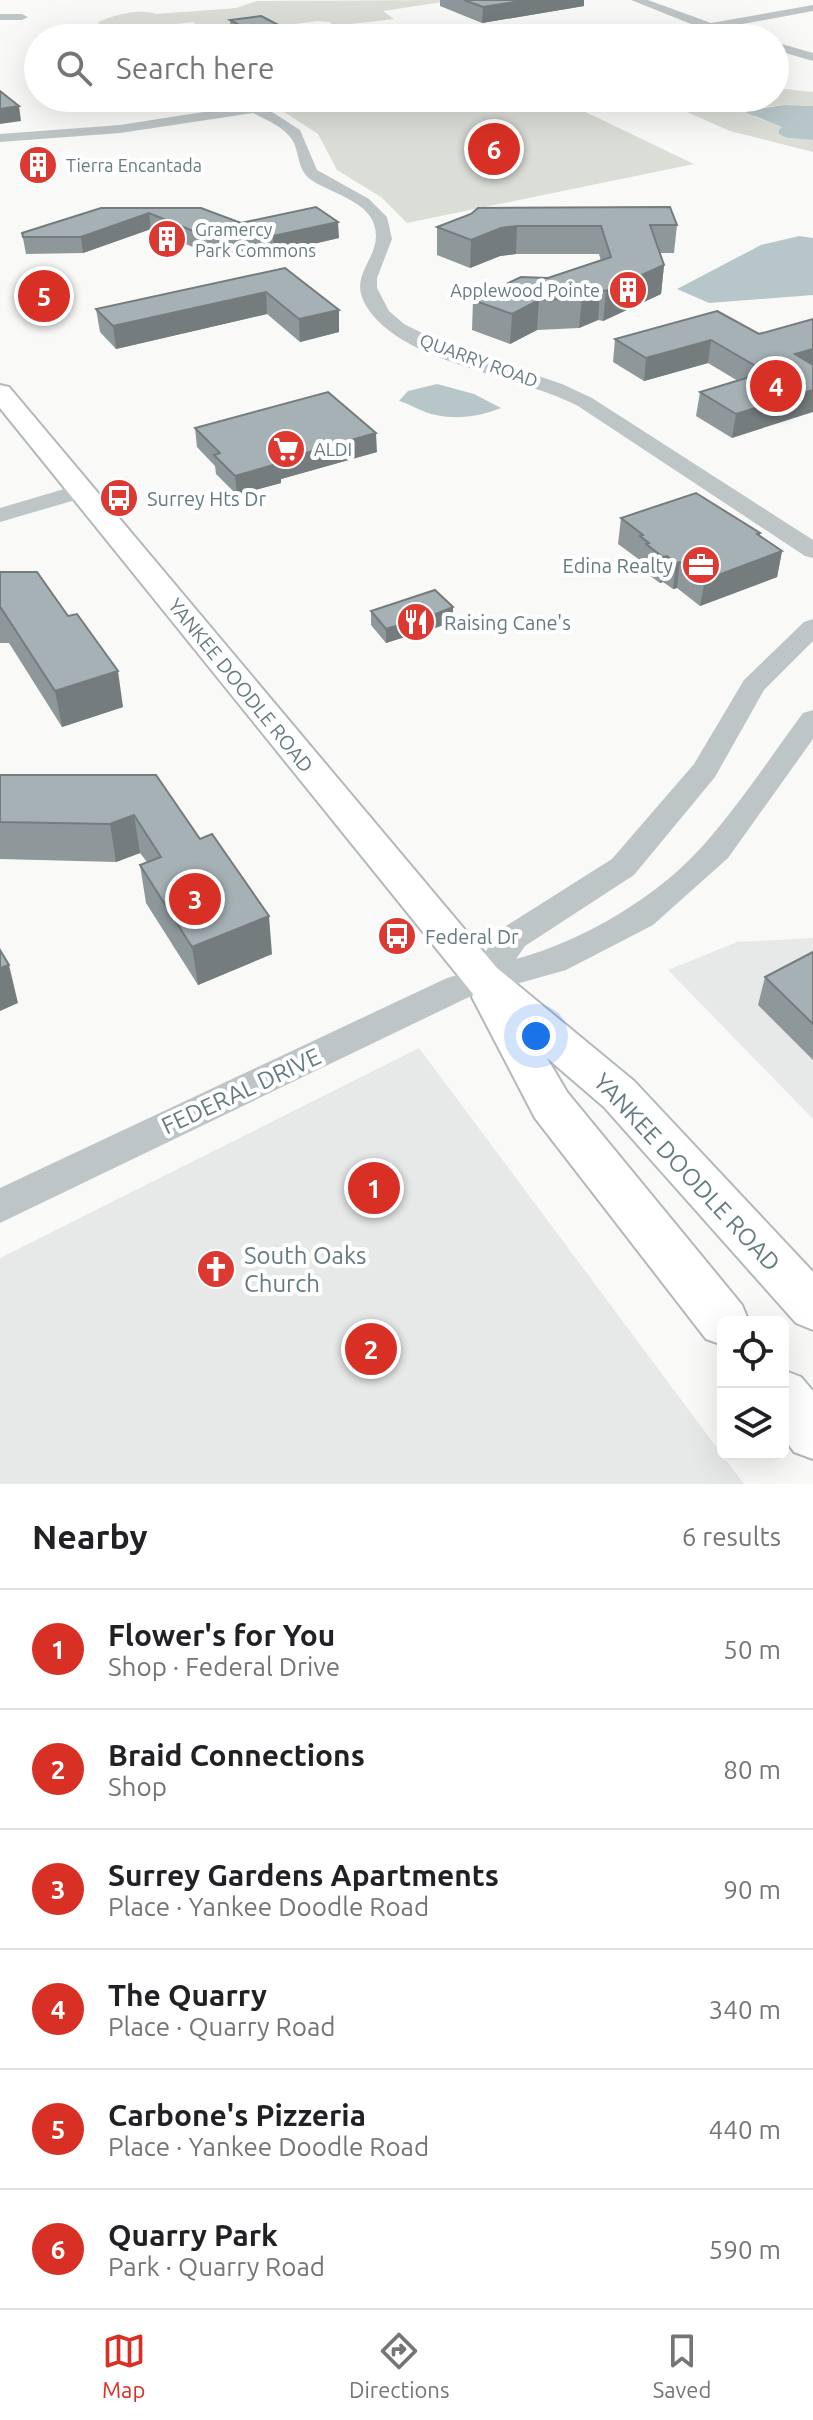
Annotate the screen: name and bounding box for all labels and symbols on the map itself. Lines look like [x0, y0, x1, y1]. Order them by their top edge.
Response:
pin: 6 [468, 119, 520, 179]
building icon: Tierra Encantada [17, 144, 59, 186]
place label: Tierra Encantada [66, 155, 202, 175]
building icon: Gramercy Park Commons [146, 218, 188, 260]
place label: Gramercy Park Commons [195, 219, 316, 260]
pin: 5 [18, 266, 70, 326]
building icon: Applewood Pointe [607, 269, 649, 311]
place label: Applewood Pointe [450, 280, 600, 300]
street label: QUARRY ROAD [417, 329, 541, 392]
pin: 4 [750, 356, 802, 416]
supermarket icon: ALDI [265, 428, 307, 470]
place label: ALDI [314, 439, 352, 459]
bus stop icon: Surrey Hts Dr [98, 477, 140, 519]
place label: Surrey Hts Dr [147, 487, 266, 510]
office icon: Edina Realty [680, 544, 722, 586]
place label: Edina Realty [563, 554, 673, 577]
street label: YANKEE DOODLE ROAD [164, 594, 318, 776]
restaurant icon: Raising Cane's [395, 601, 437, 643]
place label: Raising Cane's [444, 611, 571, 634]
pin: 3 [169, 869, 221, 929]
bus stop icon: Federal Dr [376, 915, 418, 957]
place label: Federal Dr [425, 925, 519, 948]
your location [516, 1016, 556, 1056]
street label: FEDERAL DRIVE [157, 1042, 325, 1140]
street label: YANKEE DOODLE ROAD [588, 1068, 786, 1276]
pin: 1 [348, 1158, 400, 1218]
place label: South Oaks Church [244, 1242, 366, 1297]
church icon: South Oaks Church [195, 1248, 237, 1290]
pin: 2 [345, 1319, 397, 1379]

